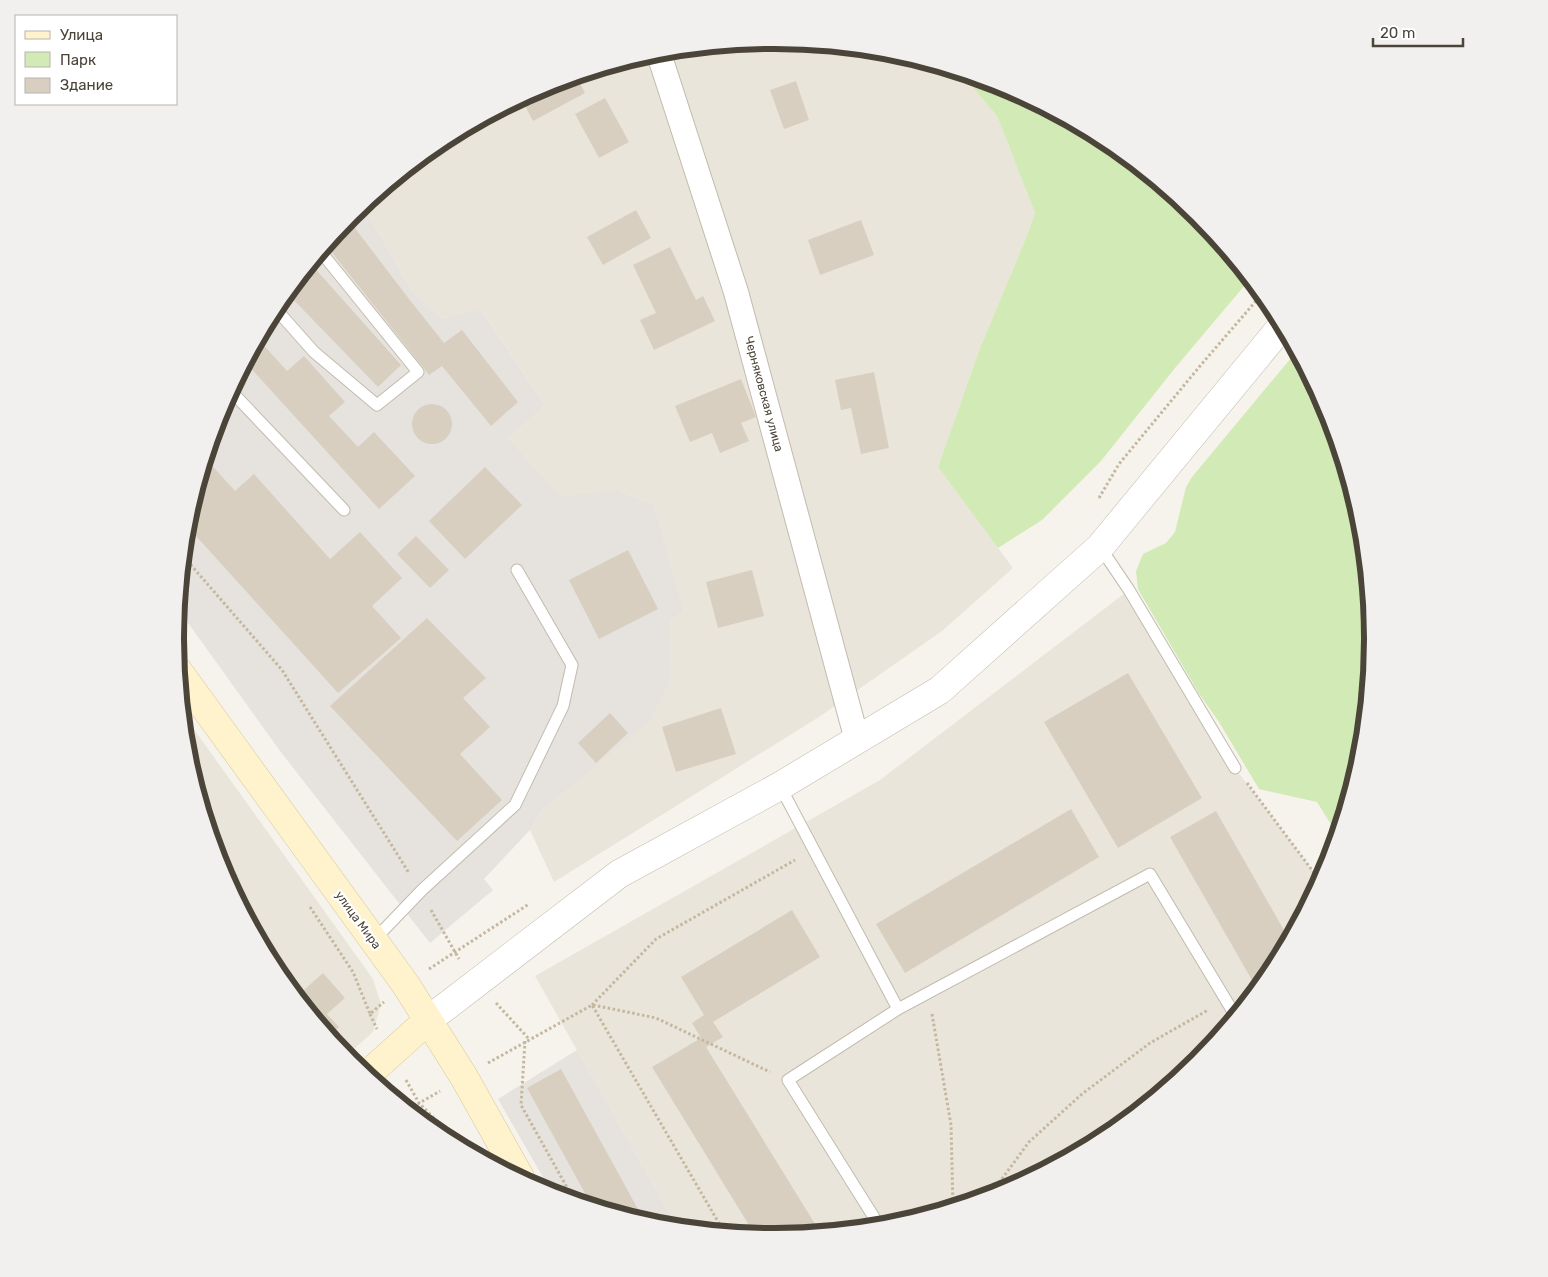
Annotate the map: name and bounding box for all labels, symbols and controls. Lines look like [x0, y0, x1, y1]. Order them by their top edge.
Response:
legend [15, 15, 178, 105]
scale bar [1373, 15, 1463, 47]
text: 20 m [1380, 24, 1415, 42]
text: Улица [60, 26, 103, 44]
text: Парк [60, 51, 96, 69]
text: Здание [60, 76, 113, 94]
street label: Черняковская улица [742, 335, 786, 453]
street label: улица Мира [332, 888, 384, 952]

